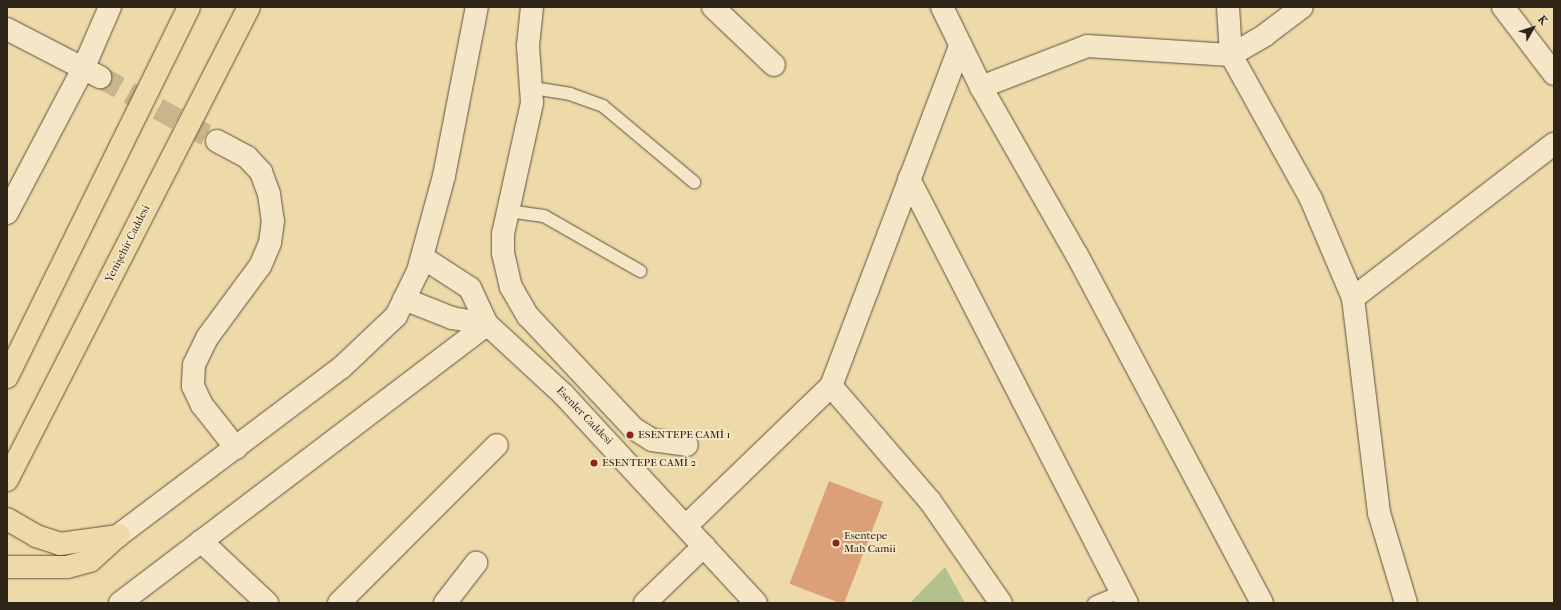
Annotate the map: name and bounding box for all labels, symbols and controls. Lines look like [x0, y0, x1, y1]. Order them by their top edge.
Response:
north arrow [1513, 8, 1553, 48]
text: K [1535, 13, 1550, 27]
street label: Yenişehir Caddesi [103, 203, 153, 285]
street label: Esenler Caddesi [553, 384, 615, 448]
place label: ESENTEPE CAMİ 1 [638, 428, 730, 442]
marker: ESENTEPE CAMİ 1 [625, 430, 635, 440]
place label: ESENTEPE CAMİ 2 [602, 456, 696, 470]
marker: ESENTEPE CAMİ 2 [589, 458, 599, 468]
place label: Esentepe Mah Camii [844, 530, 896, 556]
marker: Esentepe Mah Camii [831, 538, 841, 548]

